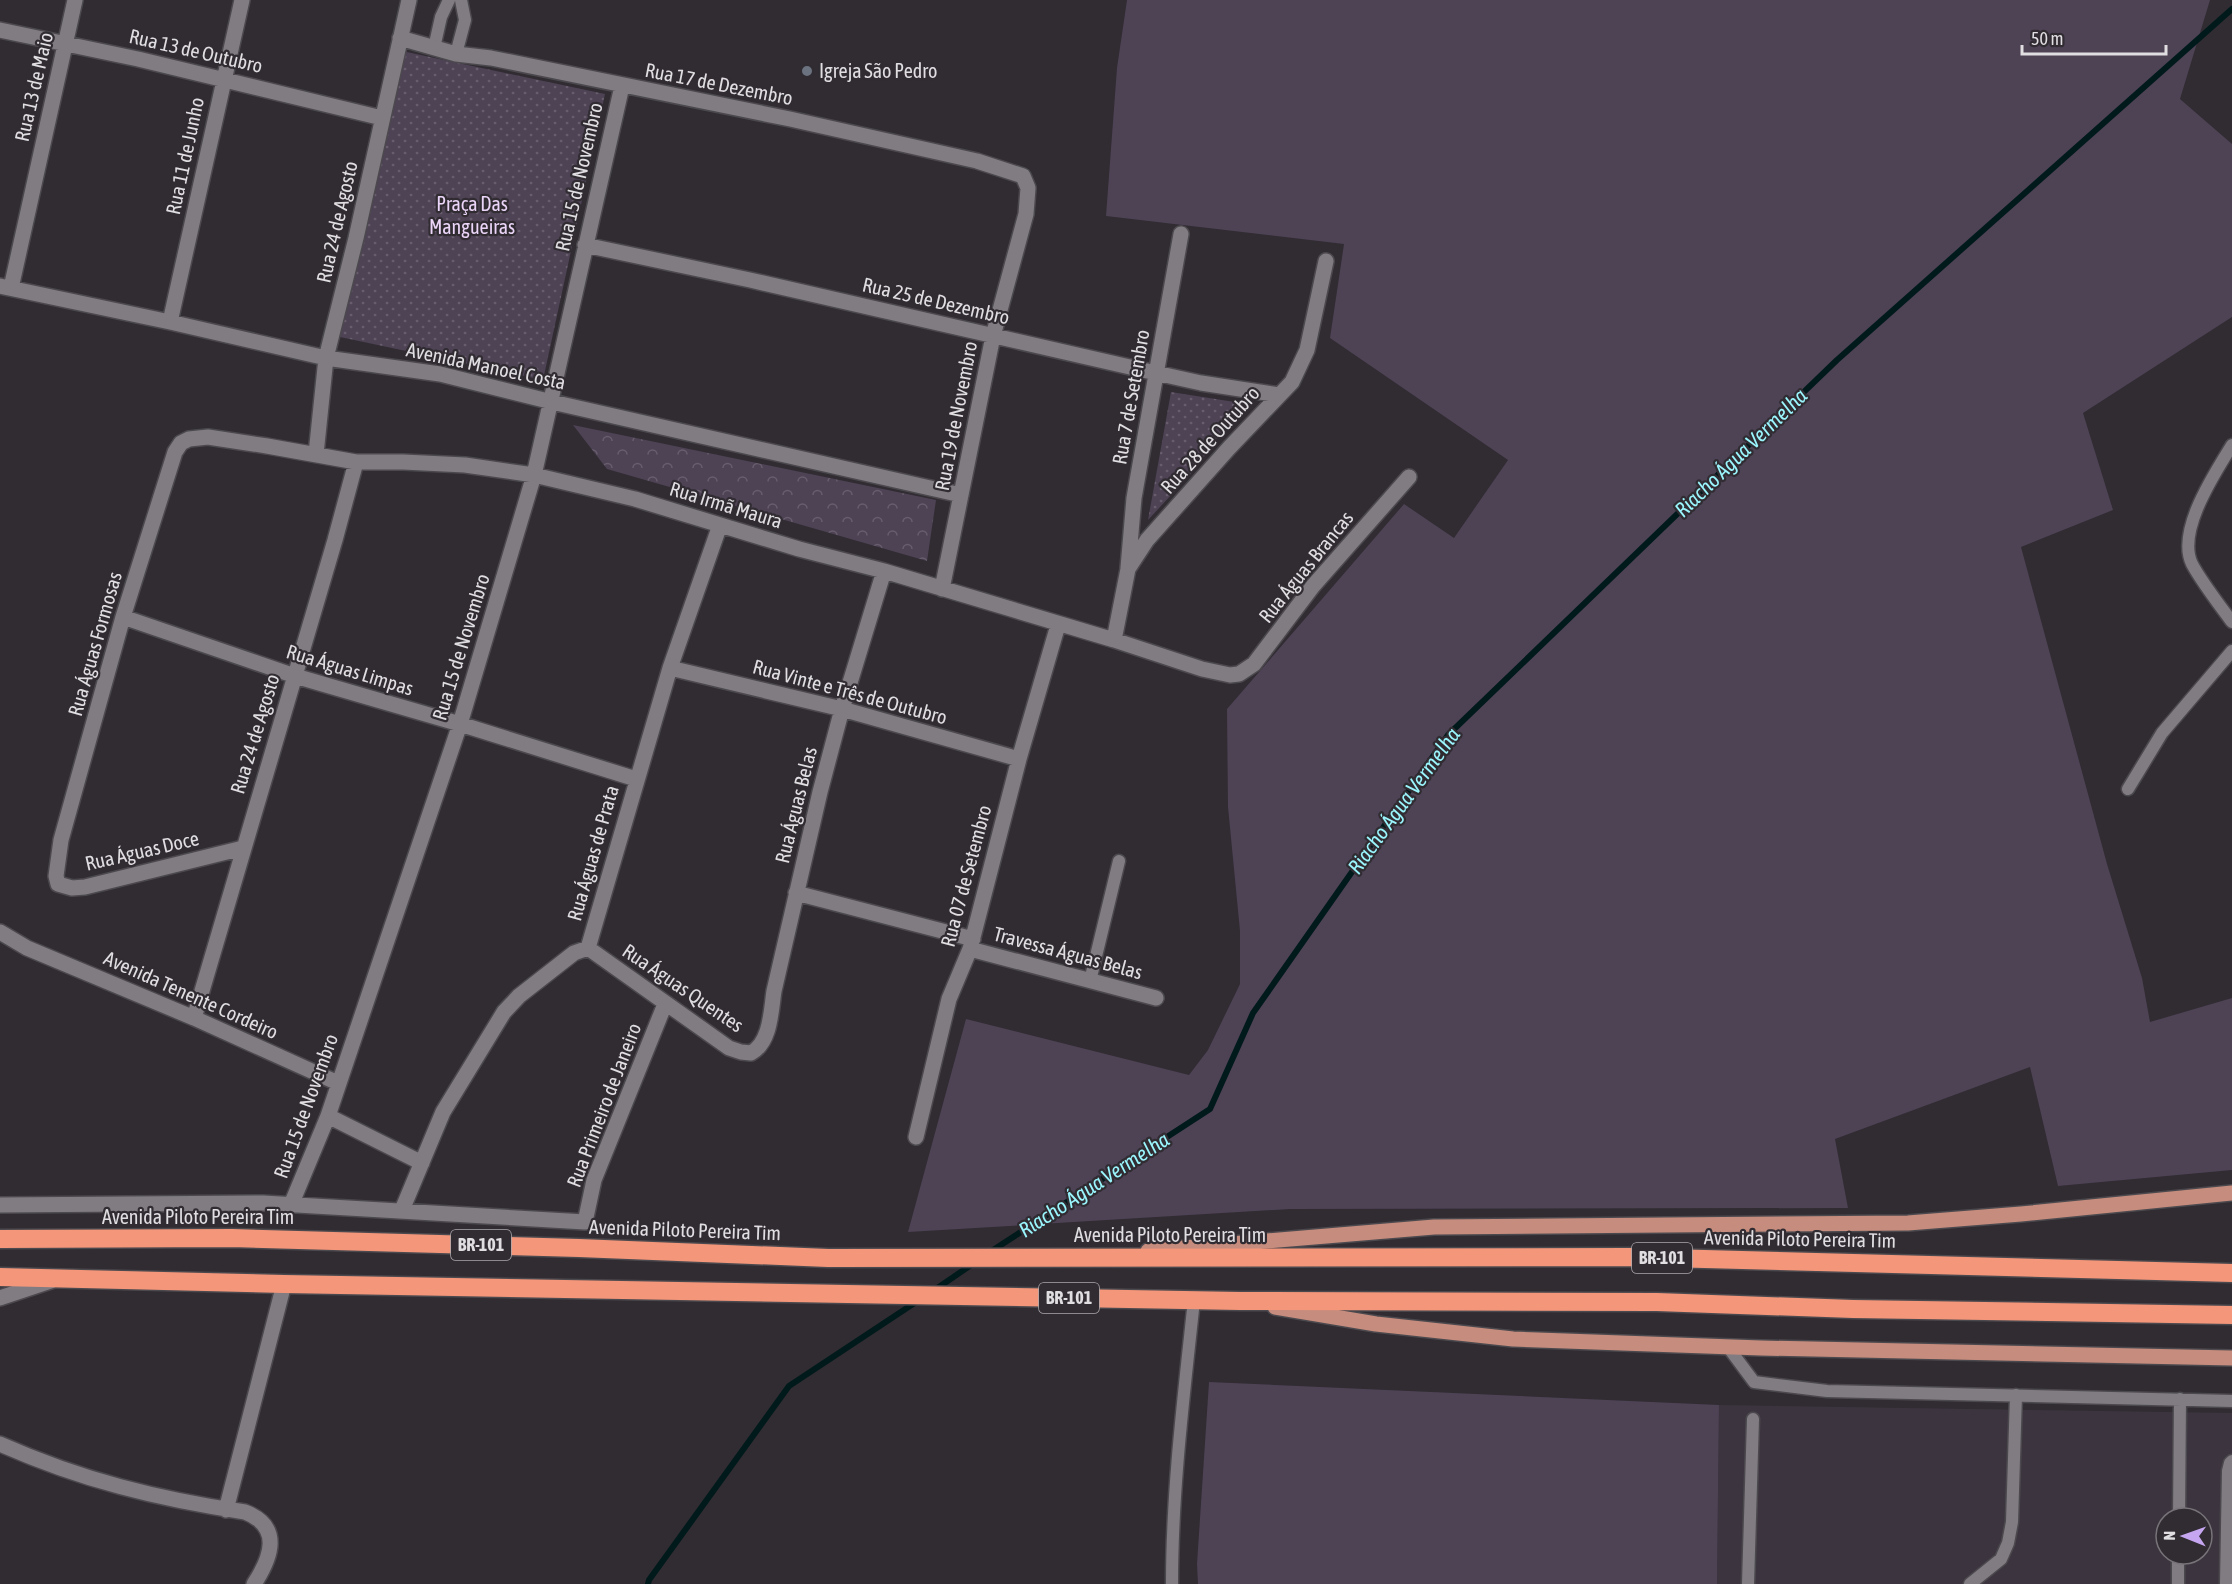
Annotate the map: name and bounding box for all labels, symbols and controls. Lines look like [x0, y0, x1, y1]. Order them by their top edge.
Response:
scale bar [2022, 18, 2166, 56]
street label: Rua 13 de Outubro [127, 24, 265, 77]
text: 50 m [2031, 28, 2063, 49]
street label: Rua 13 de Maio [10, 30, 57, 144]
street label: Rua 17 de Dezembro [643, 58, 795, 109]
place label: Igreja São Pedro [819, 59, 938, 82]
marker: Igreja São Pedro [800, 64, 814, 78]
street label: Rua 11 de Junho [161, 95, 208, 217]
street label: Rua 15 de Novembro [550, 100, 607, 253]
street label: Rua 24 de Agosto [311, 159, 362, 285]
park label: Praça Das Mangueiras [429, 192, 515, 238]
street label: Rua 25 de Dezembro [860, 272, 1012, 329]
street label: Rua 7 de Setembro [1107, 328, 1154, 466]
street label: Avenida Manoel Costa [404, 337, 568, 394]
street label: Rua 19 de Novembro [930, 339, 981, 493]
street label: Rua 28 de Outubro [1156, 381, 1264, 498]
water label: Riacho Água Vermelha [1669, 383, 1812, 521]
street label: Rua Irmã Maura [667, 477, 785, 533]
street label: Rua Águas Brancas [1254, 506, 1358, 627]
street label: Rua Águas Formosas [63, 569, 126, 719]
street label: Rua 15 de Novembro [427, 571, 494, 723]
street label: Rua Águas Limpas [284, 639, 416, 700]
street label: Rua Vinte e Três de Outubro [750, 655, 950, 729]
street label: Rua 24 de Agosto [225, 671, 284, 796]
water label: Riacho Água Vermelha [1342, 723, 1464, 878]
street label: Rua Águas Belas [770, 744, 821, 865]
street label: Rua Águas de Prata [562, 782, 623, 923]
street label: Rua 07 de Setembro [936, 802, 995, 949]
street label: Rua Águas Doce [83, 826, 201, 875]
street label: Travessa Águas Belas [991, 922, 1145, 983]
street label: Rua Águas Quentes [619, 939, 748, 1036]
street label: Avenida Tenente Cordeiro [101, 946, 282, 1043]
street label: Rua Primeiro de Janeiro [562, 1020, 645, 1190]
street label: Rua 15 de Novembro [269, 1031, 342, 1181]
water label: Riacho Água Vermelha [1014, 1127, 1173, 1242]
street label: Avenida Piloto Pereira Tim [102, 1205, 294, 1228]
street label: Avenida Piloto Pereira Tim [589, 1215, 781, 1244]
street label: Avenida Piloto Pereira Tim [1074, 1223, 1266, 1246]
street label: Avenida Piloto Pereira Tim [1704, 1225, 1896, 1252]
road number: BR-101 [451, 1230, 511, 1260]
road number: BR-101 [1632, 1243, 1692, 1273]
road number: BR-101 [1039, 1283, 1099, 1313]
north arrow [2154, 1506, 2214, 1566]
text: N [2160, 1531, 2178, 1541]

